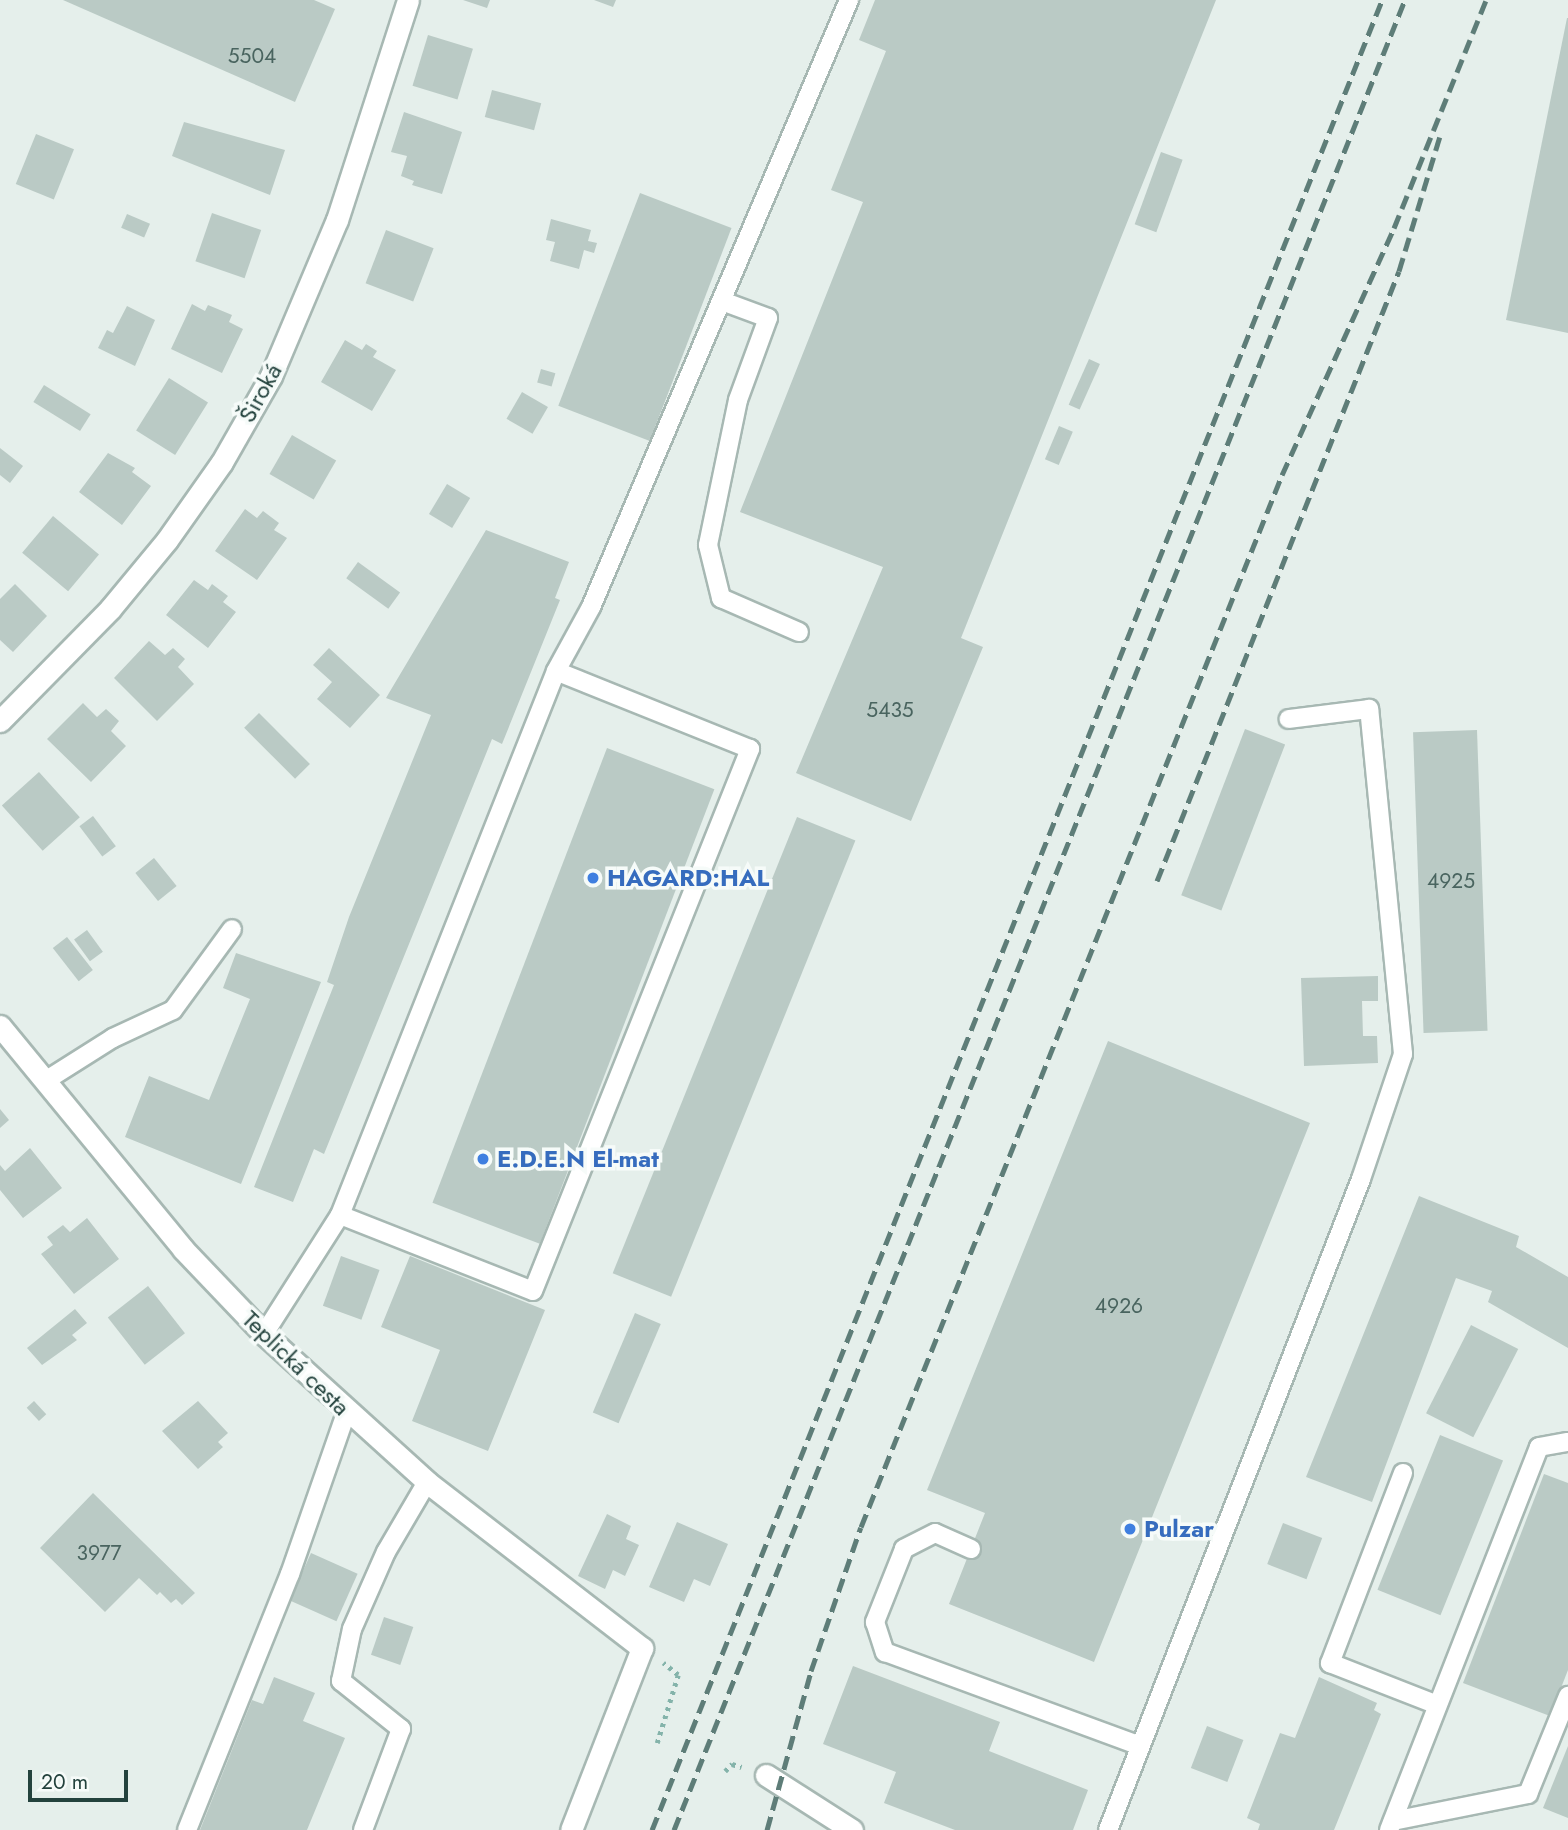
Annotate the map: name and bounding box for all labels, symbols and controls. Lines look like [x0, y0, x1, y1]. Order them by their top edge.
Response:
house number: 5504 [228, 43, 276, 69]
street label: Široká [232, 359, 288, 427]
house number: 5435 [866, 697, 914, 723]
place label: HAGARD:HAL [607, 864, 769, 892]
house number: 4925 [1427, 868, 1475, 894]
marker: HAGARD:HAL [585, 870, 601, 886]
place label: E.D.E.N El-mat [497, 1145, 659, 1173]
marker: E.D.E.N El-mat [475, 1151, 491, 1167]
house number: 4926 [1095, 1293, 1143, 1319]
street label: Teplická cesta [236, 1305, 356, 1421]
place label: Pulzar [1144, 1515, 1214, 1543]
marker: Pulzar [1122, 1521, 1138, 1537]
house number: 3977 [77, 1540, 121, 1566]
scale bar [32, 1756, 131, 1800]
text: 20 m [41, 1767, 88, 1797]

